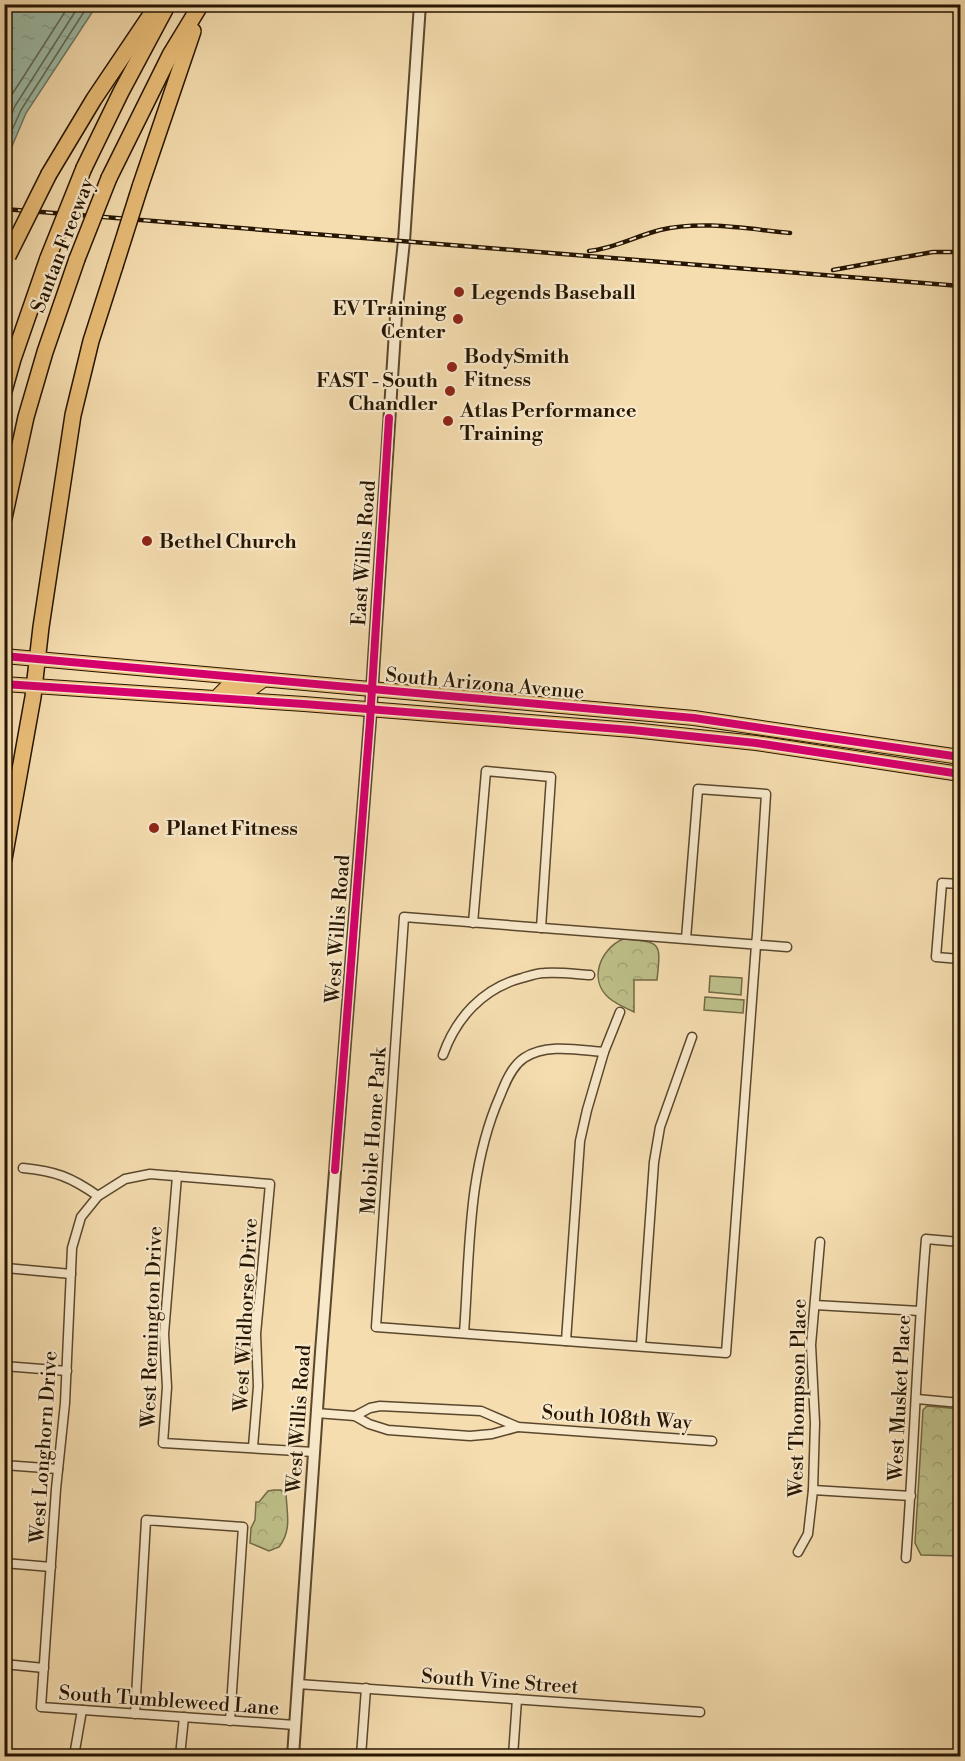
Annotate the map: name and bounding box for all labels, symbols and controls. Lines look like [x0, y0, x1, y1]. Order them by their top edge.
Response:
street label: Santan Freeway [26, 174, 101, 316]
place label: Legends Baseball [471, 281, 636, 306]
marker: Legends Baseball [452, 285, 466, 299]
place label: EV Training Center [333, 297, 447, 345]
marker: EV Training Center [451, 312, 465, 326]
place label: BodySmith Fitness [464, 345, 570, 393]
marker: BodySmith Fitness [445, 360, 459, 374]
place label: FAST - South Chandler [316, 369, 439, 417]
marker: FAST - South Chandler [443, 384, 457, 398]
place label: Atlas Performance Training [459, 399, 637, 447]
marker: Atlas Performance Training [441, 414, 455, 428]
street label: East Willis Road [347, 479, 382, 627]
place label: Bethel Church [159, 530, 297, 555]
marker: Bethel Church [140, 534, 154, 548]
street label: South Arizona Avenue [384, 663, 585, 706]
place label: Planet Fitness [166, 817, 298, 842]
marker: Planet Fitness [147, 821, 161, 835]
street label: West Willis Road [321, 853, 356, 1005]
street label: Mobile Home Park [356, 1045, 393, 1216]
street label: West Wildhorse Drive [229, 1218, 264, 1414]
street label: West Remington Drive [136, 1226, 169, 1430]
street label: West Thompson Place [784, 1298, 813, 1499]
street label: West Musket Place [884, 1314, 917, 1483]
street label: West Willis Road [282, 1343, 317, 1495]
street label: West Longhorn Drive [25, 1350, 64, 1545]
street label: South 108th Way [541, 1401, 693, 1436]
street label: South Vine Street [420, 1665, 579, 1700]
street label: South Tumbleweed Lane [58, 1681, 280, 1722]

